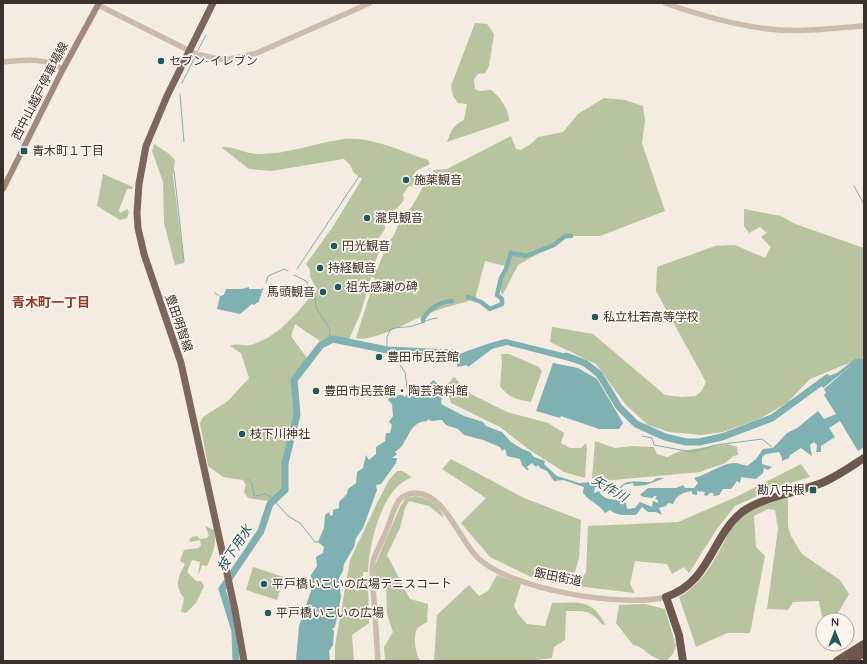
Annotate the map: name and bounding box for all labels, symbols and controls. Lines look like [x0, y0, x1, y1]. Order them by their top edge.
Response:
street label: 西中山越戸停車場線 [8, 39, 71, 142]
place label: セブン-イレブン [169, 53, 258, 68]
marker: セブン-イレブン [156, 56, 166, 66]
place label: 青木町１丁目 [32, 143, 104, 158]
marker: 青木町１丁目 [19, 146, 29, 156]
place label: 施薬観音 [414, 172, 462, 187]
marker: 施薬観音 [401, 175, 411, 185]
place label: 瀧見観音 [375, 210, 423, 225]
marker: 瀧見観音 [362, 213, 372, 223]
place label: 円光観音 [342, 238, 390, 253]
marker: 円光観音 [329, 241, 339, 251]
place label: 持経観音 [328, 260, 376, 275]
marker: 持経観音 [315, 263, 325, 273]
place label: 祖先感謝の碑 [346, 279, 418, 294]
marker: 祖先感謝の碑 [333, 282, 343, 292]
place label: 馬頭観音 [267, 284, 315, 299]
marker: 馬頭観音 [318, 287, 328, 297]
street label: 豊田明智線 [163, 292, 196, 354]
district label: 青木町一丁目 [12, 294, 90, 310]
place label: 私立杜若高等学校 [603, 309, 699, 324]
marker: 私立杜若高等学校 [590, 312, 600, 322]
place label: 豊田市民芸館 [387, 349, 459, 364]
marker: 豊田市民芸館 [374, 352, 384, 362]
place label: 豊田市民芸館・陶芸資料館 [324, 383, 468, 398]
marker: 豊田市民芸館・陶芸資料館 [311, 386, 321, 396]
place label: 枝下川神社 [250, 426, 310, 441]
marker: 枝下川神社 [237, 429, 247, 439]
water label: 矢作川 [589, 471, 633, 506]
place label: 勘八中根 [757, 482, 805, 497]
marker: 勘八中根 [808, 485, 818, 495]
water label: 枝下用水 [213, 520, 256, 574]
street label: 飯田街道 [533, 565, 583, 588]
place label: 平戸橋いこいの広場テニスコート [272, 576, 452, 591]
marker: 平戸橋いこいの広場テニスコート [259, 579, 269, 589]
place label: 平戸橋いこいの広場 [276, 605, 384, 620]
marker: 平戸橋いこいの広場 [263, 608, 273, 618]
north arrow [815, 612, 855, 652]
text: N [831, 615, 839, 629]

